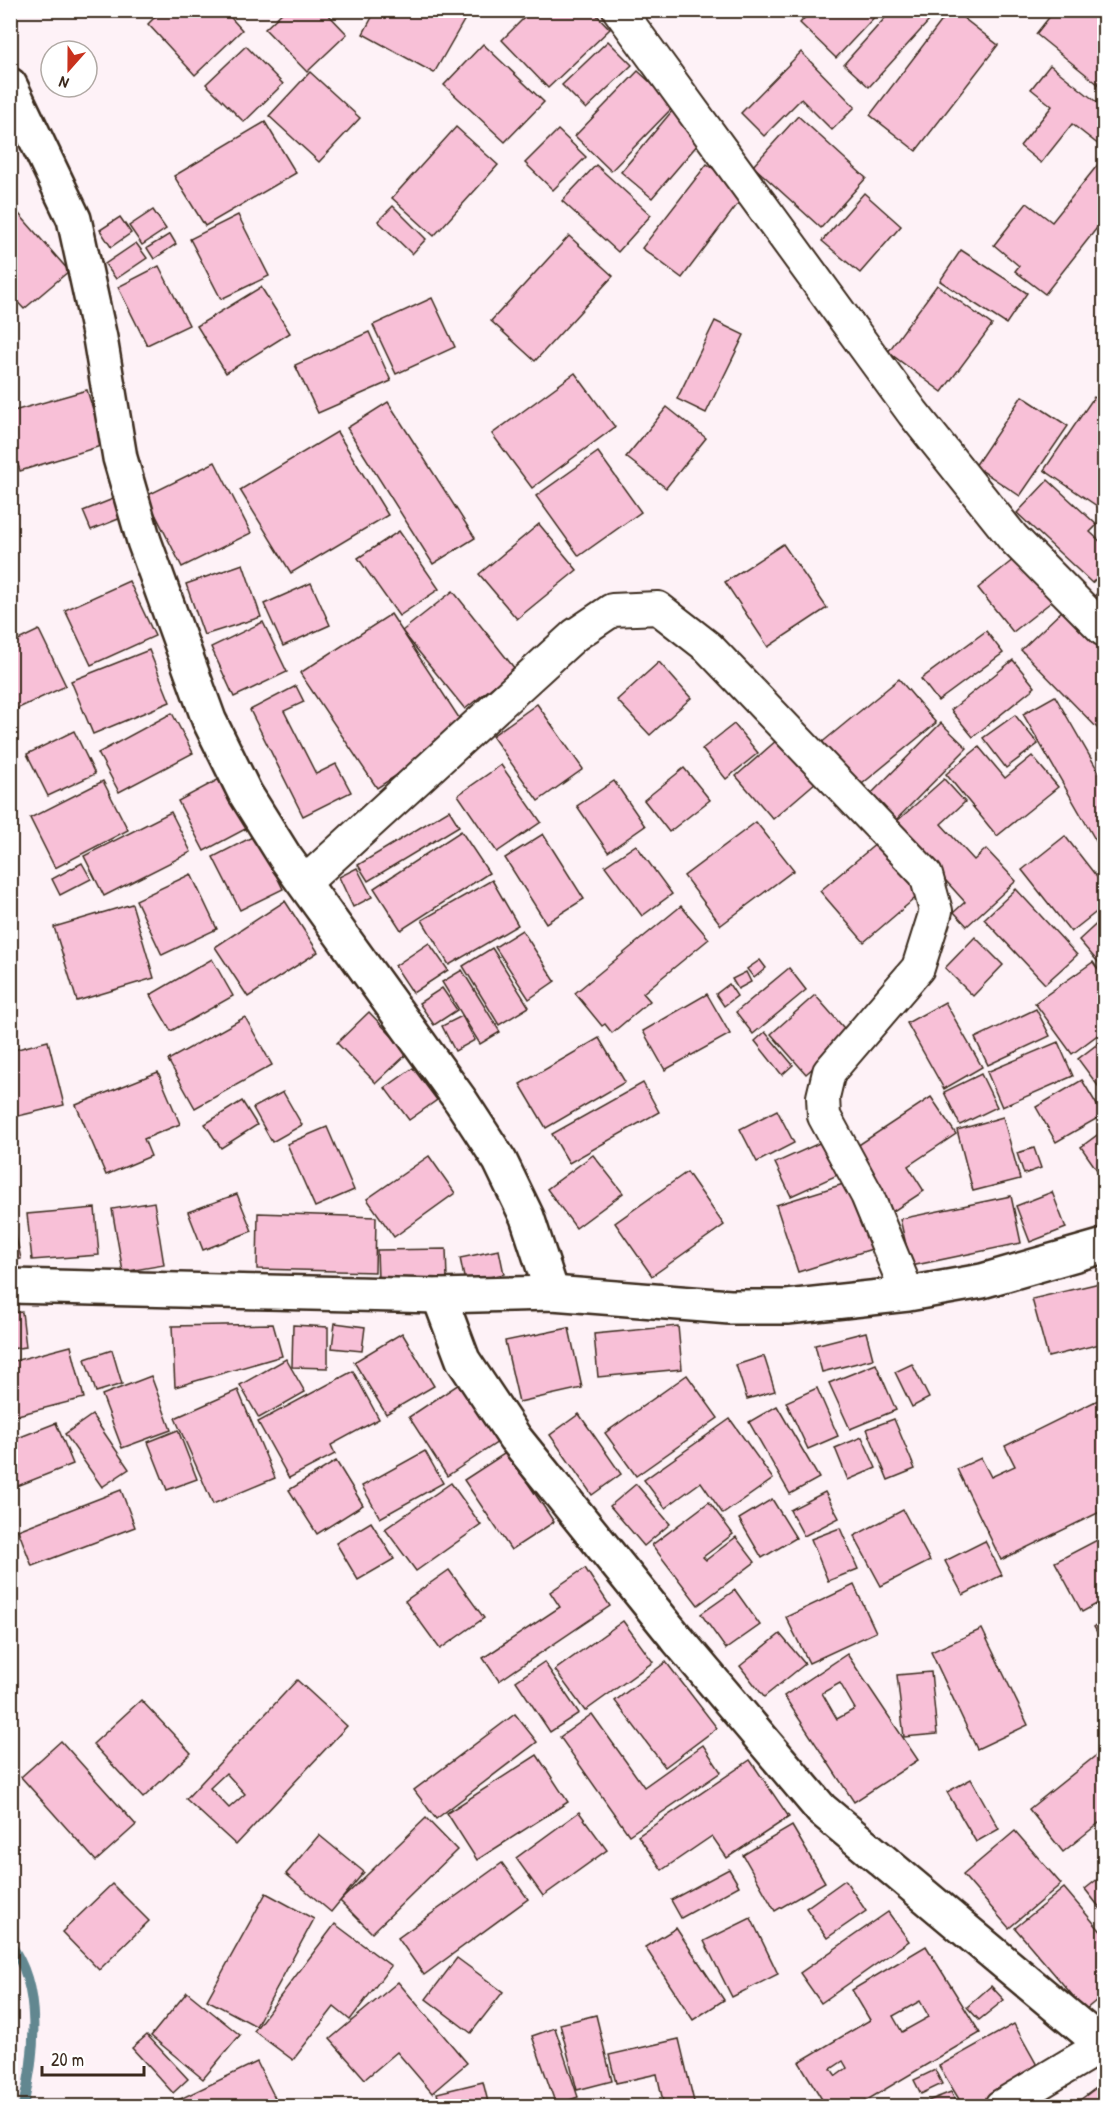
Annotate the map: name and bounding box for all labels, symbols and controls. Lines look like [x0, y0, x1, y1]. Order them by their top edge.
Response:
north arrow [39, 39, 99, 99]
text: N [55, 71, 72, 95]
scale bar [42, 2039, 144, 2077]
text: 20 m [51, 2047, 84, 2072]

